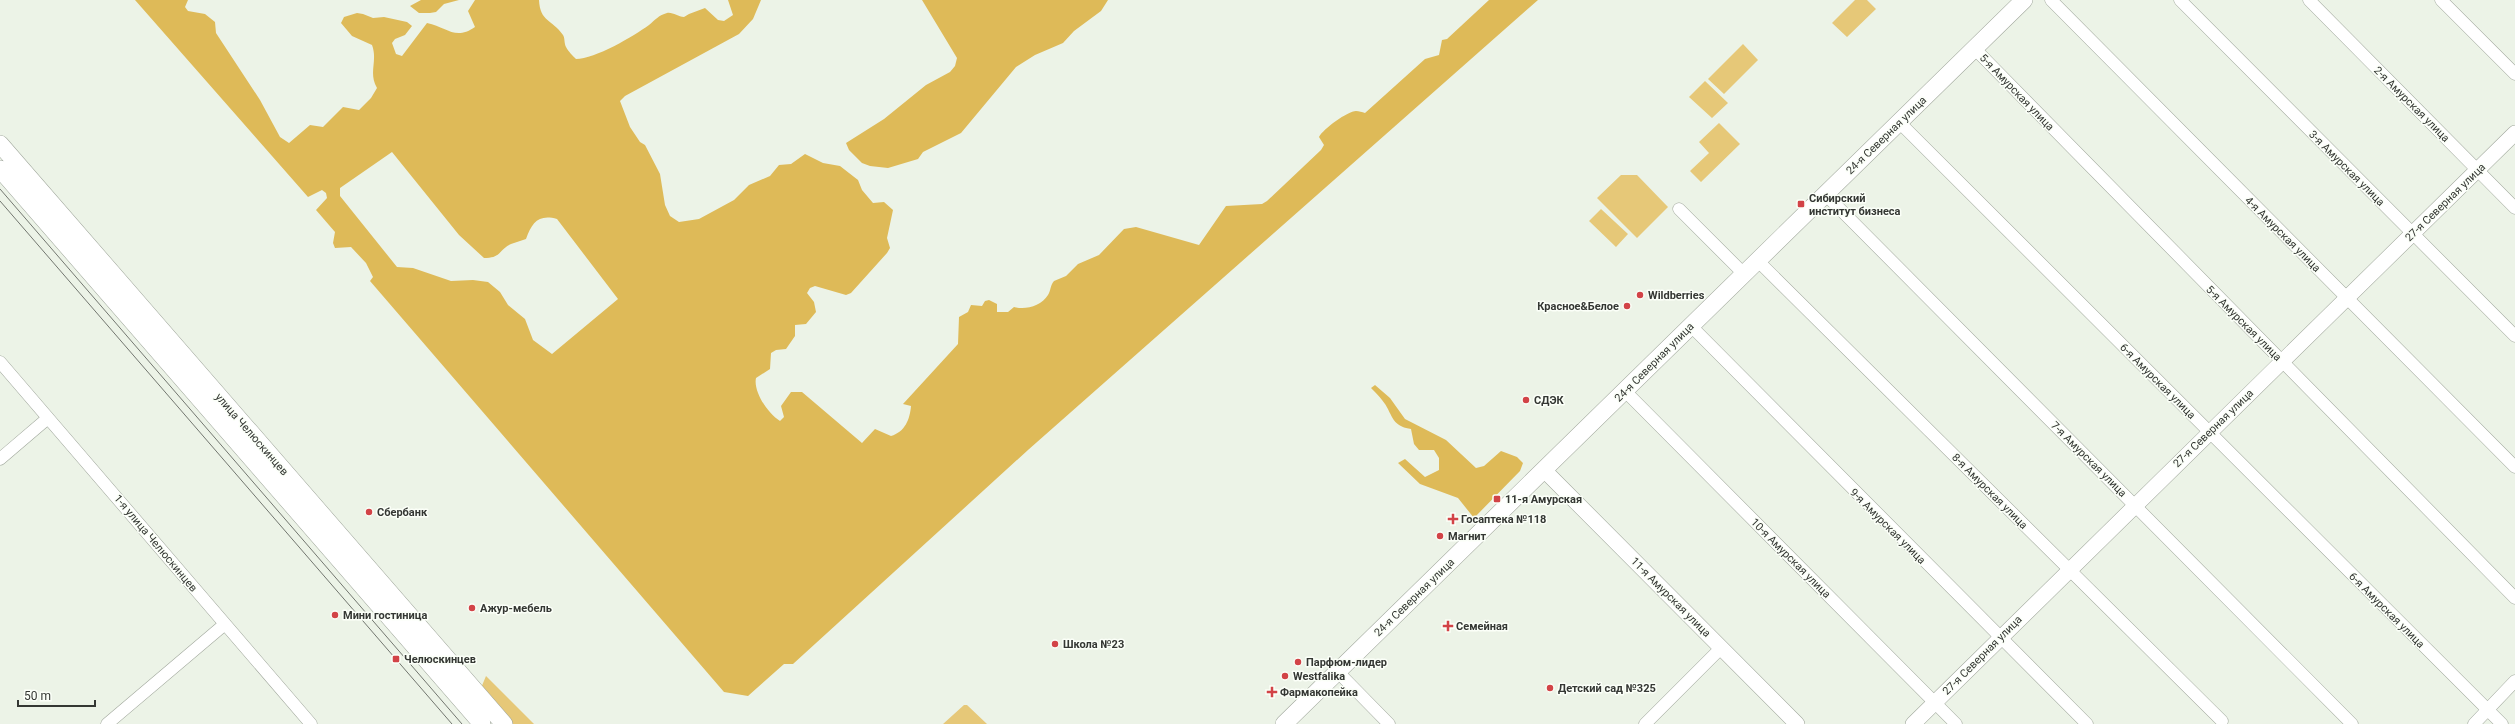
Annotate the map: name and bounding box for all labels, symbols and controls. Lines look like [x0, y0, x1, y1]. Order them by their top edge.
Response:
street label: 5-я Амурская улица [1977, 51, 2057, 133]
street label: 2-я Амурская улица [2371, 64, 2452, 145]
street label: 24-я Северная улица [1843, 94, 1929, 177]
street label: 3-я Амурская улица [2306, 128, 2387, 209]
street label: 27-я Северная улица [2402, 161, 2488, 244]
place label: Сибирский институт бизнеса [1809, 192, 1901, 218]
street label: 4-я Амурская улица [2242, 194, 2323, 275]
marker: Сибирский институт бизнеса [1796, 199, 1806, 209]
street label: 5-я Амурская улица [2203, 283, 2284, 364]
place label: Wildberries [1648, 289, 1705, 302]
marker: Wildberries [1635, 290, 1645, 300]
place label: Красное&Белое [1537, 300, 1619, 313]
marker: Красное&Белое [1622, 301, 1632, 311]
street label: 24-я Северная улица [1612, 320, 1697, 405]
street label: 6-я Амурская улица [2117, 341, 2198, 422]
street label: 27-я Северная улица [2170, 387, 2256, 470]
street label: улица Челюскинцев [212, 391, 291, 478]
place label: СДЭК [1534, 394, 1565, 407]
marker: СДЭК [1521, 395, 1531, 405]
street label: 7-я Амурская улица [2048, 419, 2129, 500]
street label: 8-я Амурская улица [1949, 451, 2030, 532]
street label: 9-я Амурская улица [1847, 486, 1928, 567]
street label: 1-я улица Челюскинцев [111, 492, 200, 594]
place label: 11-я Амурская [1505, 493, 1582, 506]
marker: 11-я Амурская [1492, 494, 1502, 504]
place label: Сбербанк [377, 506, 428, 519]
marker: Сбербанк [364, 507, 374, 517]
place label: Госаптека №118 [1461, 513, 1546, 526]
marker: Госаптека №118 [1448, 514, 1458, 524]
street label: 10-я Амурская улица [1748, 516, 1833, 601]
place label: Магнит [1448, 530, 1487, 543]
marker: Магнит [1435, 531, 1445, 541]
street label: 11-я Амурская улица [1628, 555, 1713, 640]
street label: 24-я Северная улица [1371, 556, 1457, 639]
street label: 6-я Амурская улица [2346, 570, 2427, 651]
place label: Ажур-мебель [480, 602, 552, 615]
marker: Ажур-мебель [467, 603, 477, 613]
place label: Мини гостиница [343, 609, 427, 622]
marker: Мини гостиница [330, 610, 340, 620]
street label: 27-я Северная улица [1940, 613, 2025, 698]
place label: Семейная [1456, 620, 1508, 633]
marker: Семейная [1443, 621, 1453, 631]
place label: Школа №23 [1063, 638, 1124, 651]
marker: Школа №23 [1050, 639, 1060, 649]
place label: Челюскинцев [404, 653, 476, 666]
marker: Челюскинцев [391, 654, 401, 664]
place label: Парфюм-лидер [1306, 656, 1387, 669]
marker: Парфюм-лидер [1293, 657, 1303, 667]
place label: Westfalika [1293, 670, 1345, 683]
marker: Westfalika [1280, 671, 1290, 681]
scale bar [18, 682, 95, 708]
place label: Детский сад №325 [1558, 682, 1656, 695]
marker: Детский сад №325 [1545, 683, 1555, 693]
place label: Фармакопейка [1280, 686, 1358, 699]
marker: Фармакопейка [1267, 687, 1277, 697]
text: 50 m [24, 689, 51, 703]

